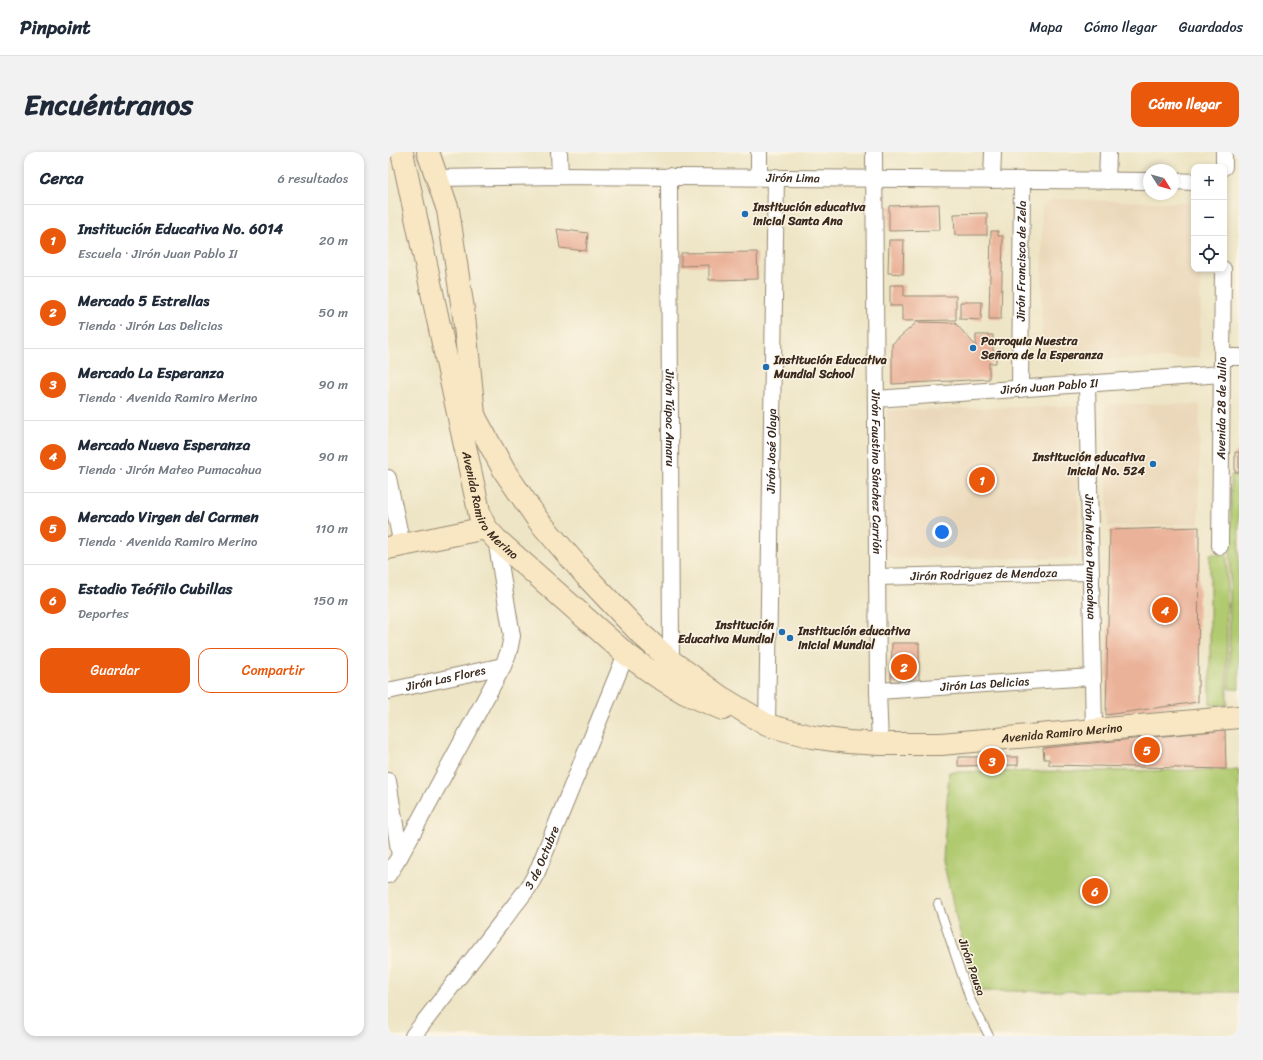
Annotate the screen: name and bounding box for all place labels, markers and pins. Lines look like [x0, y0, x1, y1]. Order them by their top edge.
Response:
place label: Institución educativa inicial Santa Ana [752, 196, 866, 232]
marker: Institución educativa inicial Santa Ana [740, 209, 750, 219]
place label: Parroquia Nuestra Señora de la Esperanza [980, 330, 1104, 366]
marker: Parroquia Nuestra Señora de la Esperanza [968, 343, 978, 353]
place label: Institución Educativa Mundial School [773, 349, 887, 385]
marker: Institución Educativa Mundial School [761, 362, 771, 372]
place label: Institución educativa inicial No. 524 [1032, 446, 1146, 482]
marker: Institución educativa inicial No. 524 [1148, 459, 1158, 469]
pin: 1 [969, 465, 995, 495]
pin: 4 [1152, 595, 1178, 625]
place label: Institución Educativa Mundial [678, 614, 775, 650]
place label: Institución educativa inicial Mundial [797, 620, 911, 656]
marker: Institución Educativa Mundial [777, 627, 787, 637]
marker: Institución educativa inicial Mundial [785, 633, 795, 643]
pin: 2 [891, 652, 917, 682]
pin: 5 [1134, 735, 1160, 765]
pin: 3 [979, 746, 1005, 776]
pin: 6 [1082, 876, 1108, 906]

